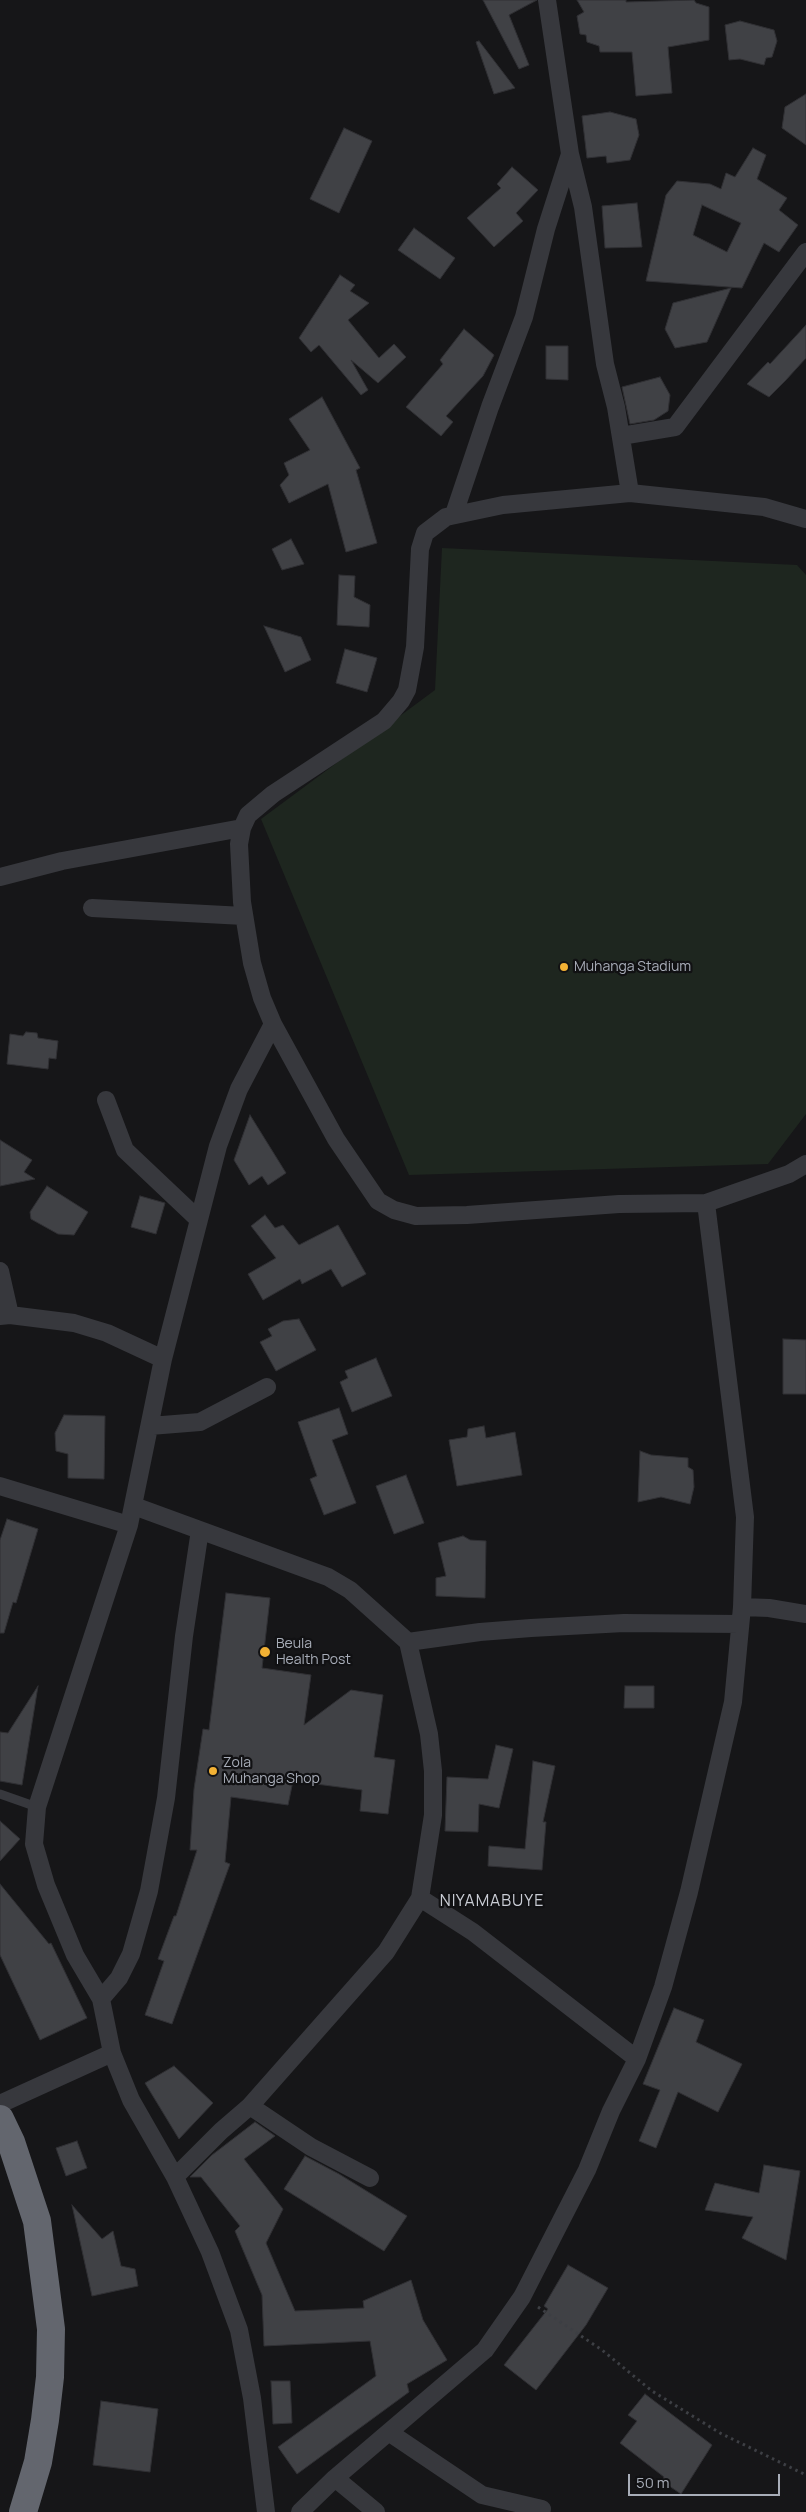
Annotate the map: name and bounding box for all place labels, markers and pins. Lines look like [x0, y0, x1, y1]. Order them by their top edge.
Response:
place label: Muhanga Stadium [574, 959, 691, 975]
marker: Muhanga Stadium [558, 961, 570, 973]
place label: Beula Health Post [276, 1636, 351, 1668]
marker: Beula Health Post [258, 1645, 272, 1659]
place label: Zola Muhanga Shop [223, 1755, 320, 1788]
marker: Zola Muhanga Shop [207, 1765, 219, 1777]

